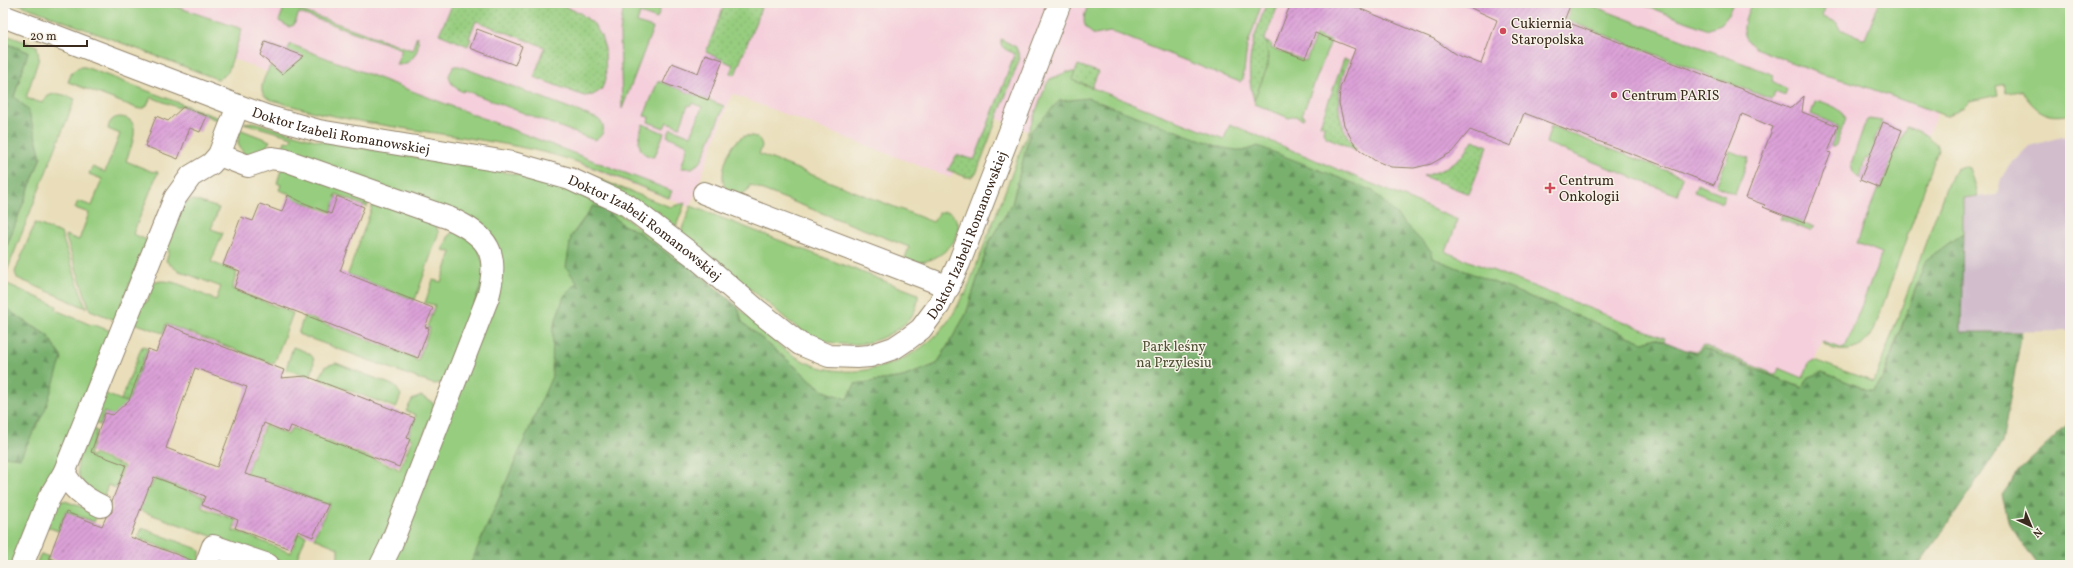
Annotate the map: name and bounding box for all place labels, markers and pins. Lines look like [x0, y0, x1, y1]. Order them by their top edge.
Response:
place label: Cukiernia Staropolska [1511, 15, 1584, 50]
marker: Cukiernia Staropolska [1498, 26, 1508, 36]
place label: Centrum PARIS [1622, 87, 1720, 106]
marker: Centrum PARIS [1609, 90, 1619, 100]
place label: Centrum Onkologii [1559, 172, 1620, 207]
marker: Centrum Onkologii [1544, 182, 1556, 194]

